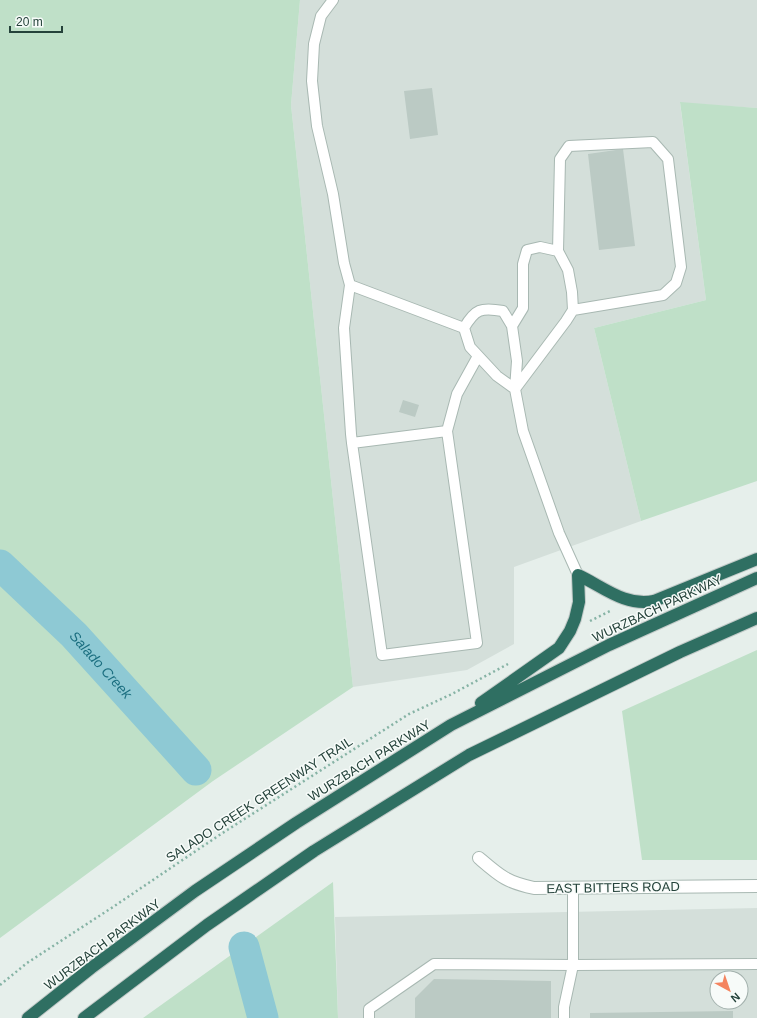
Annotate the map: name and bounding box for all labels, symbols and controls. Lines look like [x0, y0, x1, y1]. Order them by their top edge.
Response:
scale bar [10, 8, 62, 34]
text: 20 m [16, 15, 43, 29]
street label: WURZBACH PARKWAY [590, 572, 725, 645]
water label: Salado Creek [67, 628, 136, 702]
street label: WURZBACH PARKWAY [305, 716, 433, 804]
street label: SALADO CREEK GREENWAY TRAIL [163, 733, 355, 865]
street label: EAST BITTERS ROAD [546, 879, 680, 896]
street label: WURZBACH PARKWAY [41, 896, 164, 993]
north arrow [709, 970, 749, 1010]
text: N [728, 991, 742, 1005]

